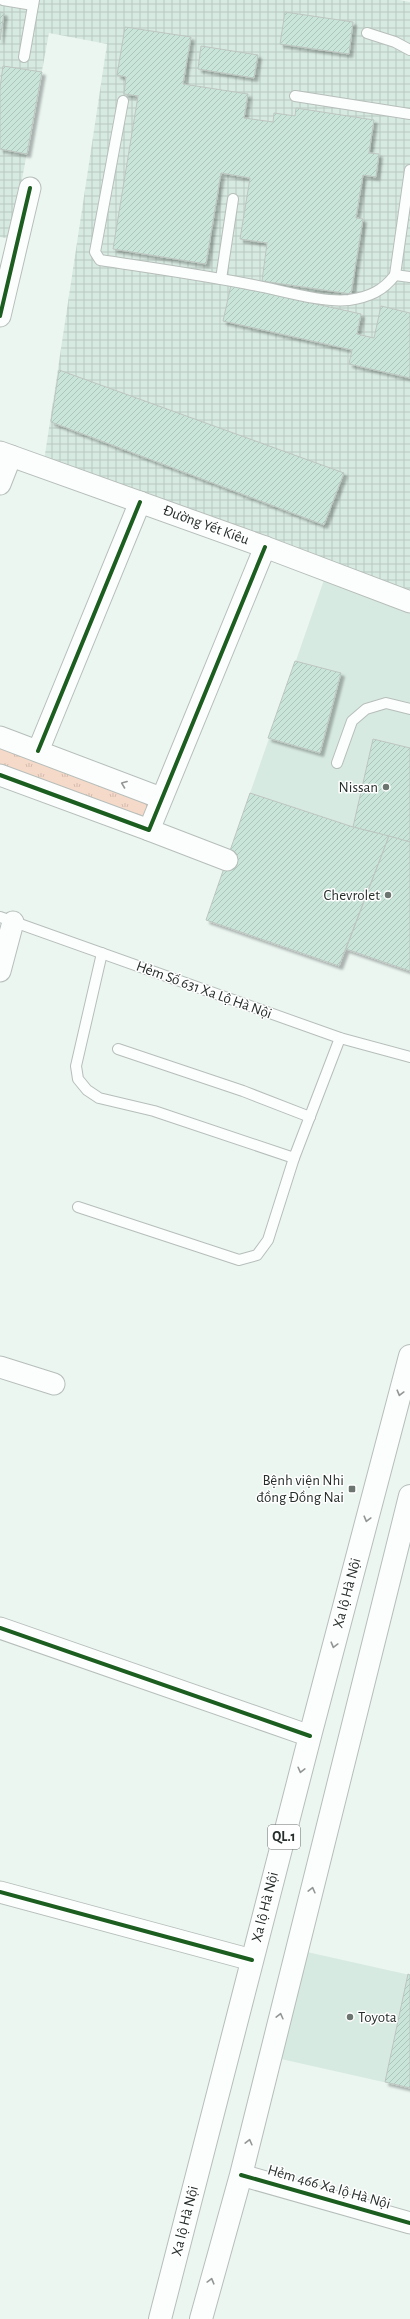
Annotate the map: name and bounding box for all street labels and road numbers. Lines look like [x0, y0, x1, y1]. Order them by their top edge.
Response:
street label: Đường Yết Kiêu [161, 502, 251, 548]
street label: Hẻm Số 631 Xa Lộ Hà Nội [134, 958, 274, 1022]
street label: Xa lộ Hà Nội [330, 1556, 364, 1630]
road number: QL.1 [268, 1825, 300, 1849]
street label: Xa lộ Hà Nội [249, 1870, 281, 1944]
street label: Hẻm 466 Xa lộ Hà Nội [266, 2162, 392, 2212]
street label: Xa lộ Hà Nội [169, 2184, 201, 2258]

